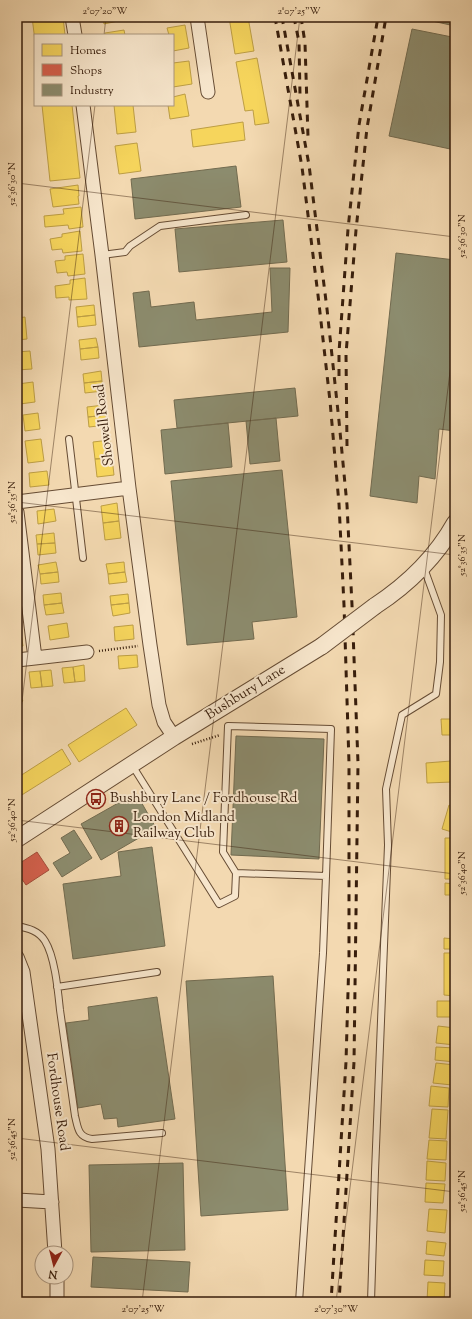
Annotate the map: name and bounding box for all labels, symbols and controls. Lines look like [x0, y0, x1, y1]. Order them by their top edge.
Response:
text: 2°07'20"W [83, 4, 127, 19]
text: 2°07'25"W [277, 4, 321, 19]
legend [34, 34, 174, 106]
text: Homes [70, 42, 106, 60]
text: Shops [70, 62, 102, 80]
text: Industry [70, 82, 114, 100]
text: 52°36'30"N [5, 162, 20, 207]
text: 52°36'30"N [455, 214, 470, 259]
street label: Showell Road [90, 383, 120, 467]
text: 52°36'35"N [5, 481, 20, 524]
text: 52°36'35"N [455, 534, 470, 577]
street label: Bushbury Lane [202, 660, 290, 726]
bus stop icon: Bushbury Lane / Fordhouse Rd [85, 788, 107, 810]
place label: Bushbury Lane / Fordhouse Rd [110, 789, 298, 809]
text: 52°36'40"N [5, 798, 20, 843]
place label: London Midland Railway Club [133, 808, 235, 844]
building icon: London Midland Railway Club [108, 815, 130, 837]
text: 52°36'40"N [455, 851, 470, 896]
street label: Fordhouse Road [40, 1052, 74, 1152]
text: 52°36'45"N [5, 1118, 20, 1161]
text: 52°36'45"N [455, 1170, 470, 1213]
north arrow [34, 1245, 74, 1285]
text: N [47, 1265, 59, 1283]
text: 2°07'25"W [121, 1302, 165, 1317]
text: 2°07'30"W [314, 1302, 358, 1317]

